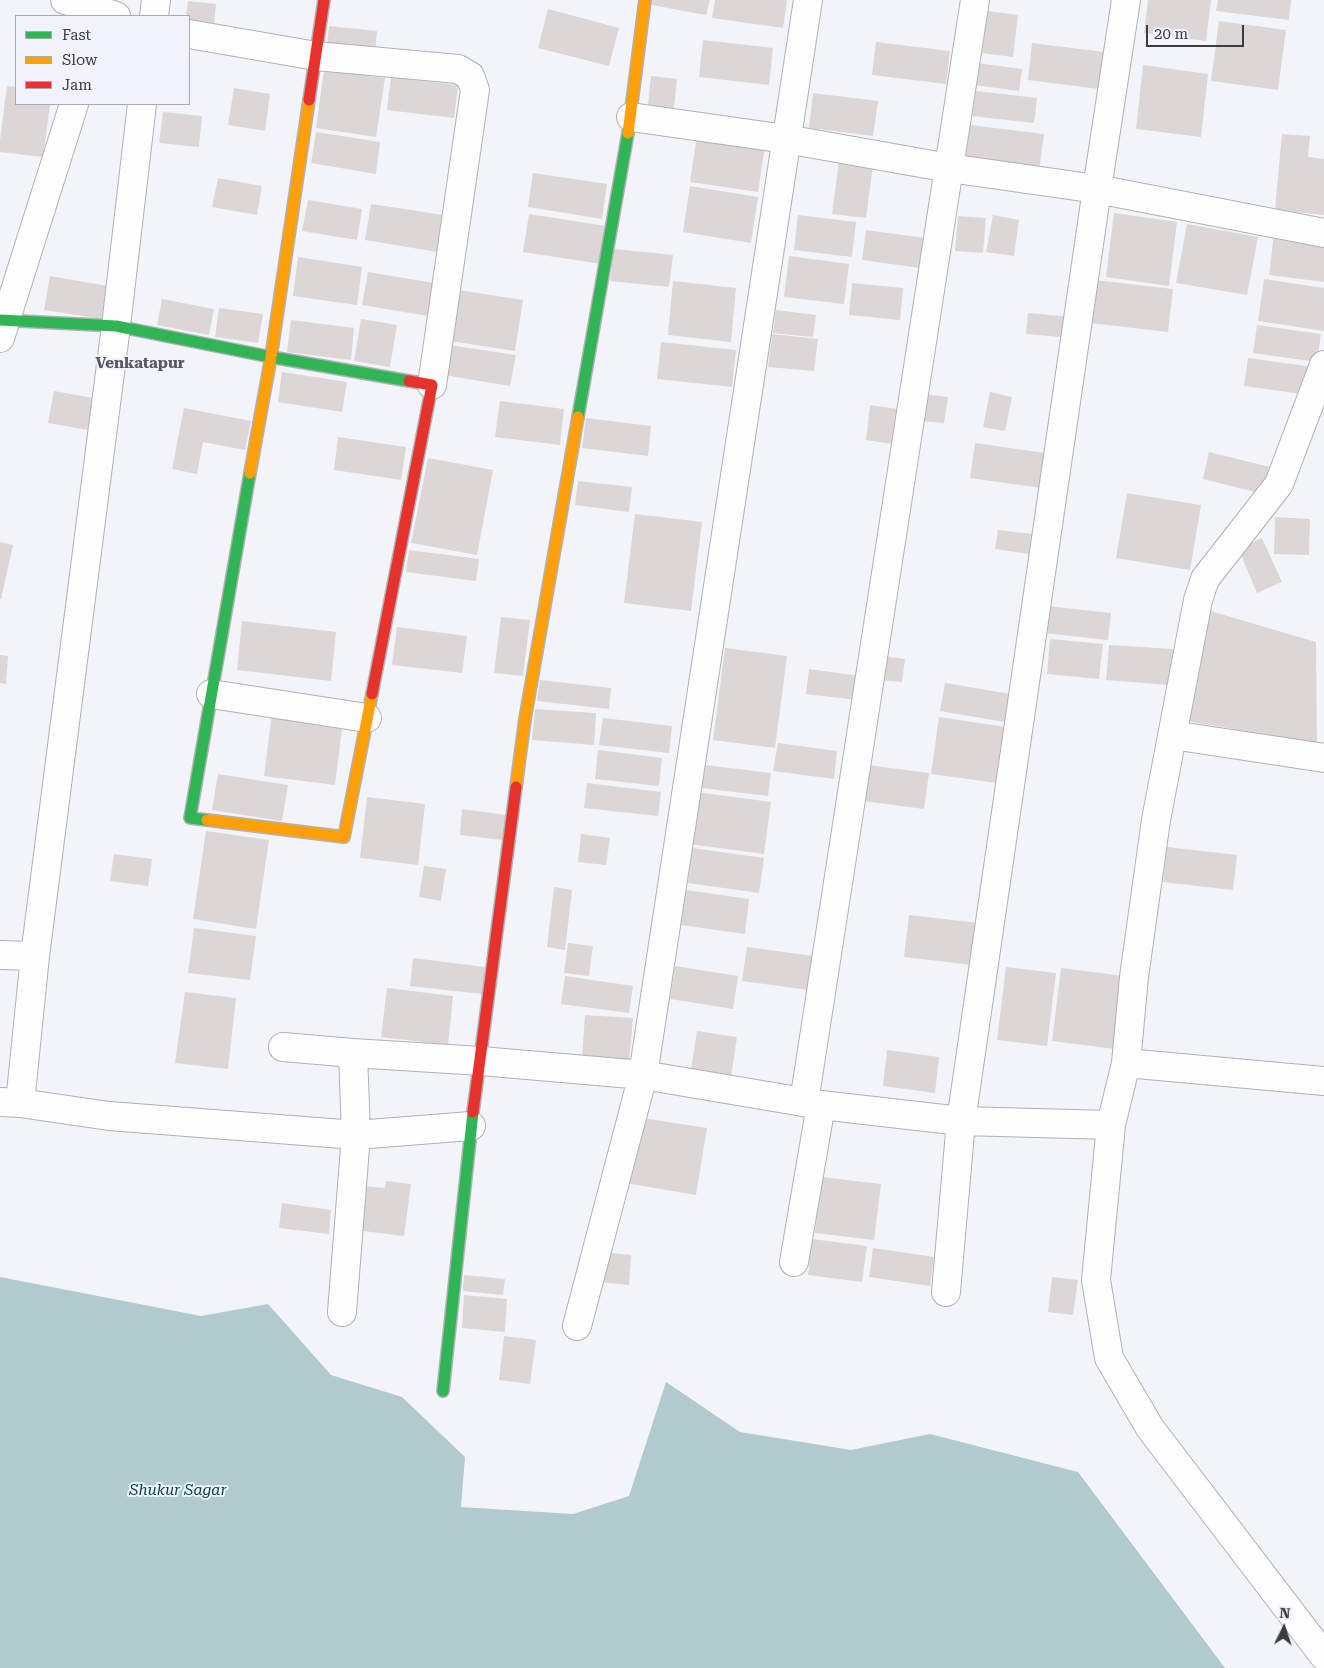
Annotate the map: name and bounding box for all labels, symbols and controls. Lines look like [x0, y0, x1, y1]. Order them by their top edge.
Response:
legend [15, 15, 190, 105]
scale bar [1149, 15, 1246, 47]
text: 20 m [1154, 25, 1188, 43]
text: Fast [62, 26, 91, 44]
text: Slow [62, 51, 97, 69]
text: Jam [62, 76, 92, 94]
district label: Venkatapur [95, 355, 185, 373]
water label: Shukur Sagar [129, 1482, 227, 1500]
north arrow [1259, 1603, 1309, 1653]
text: N [1279, 1605, 1291, 1621]

